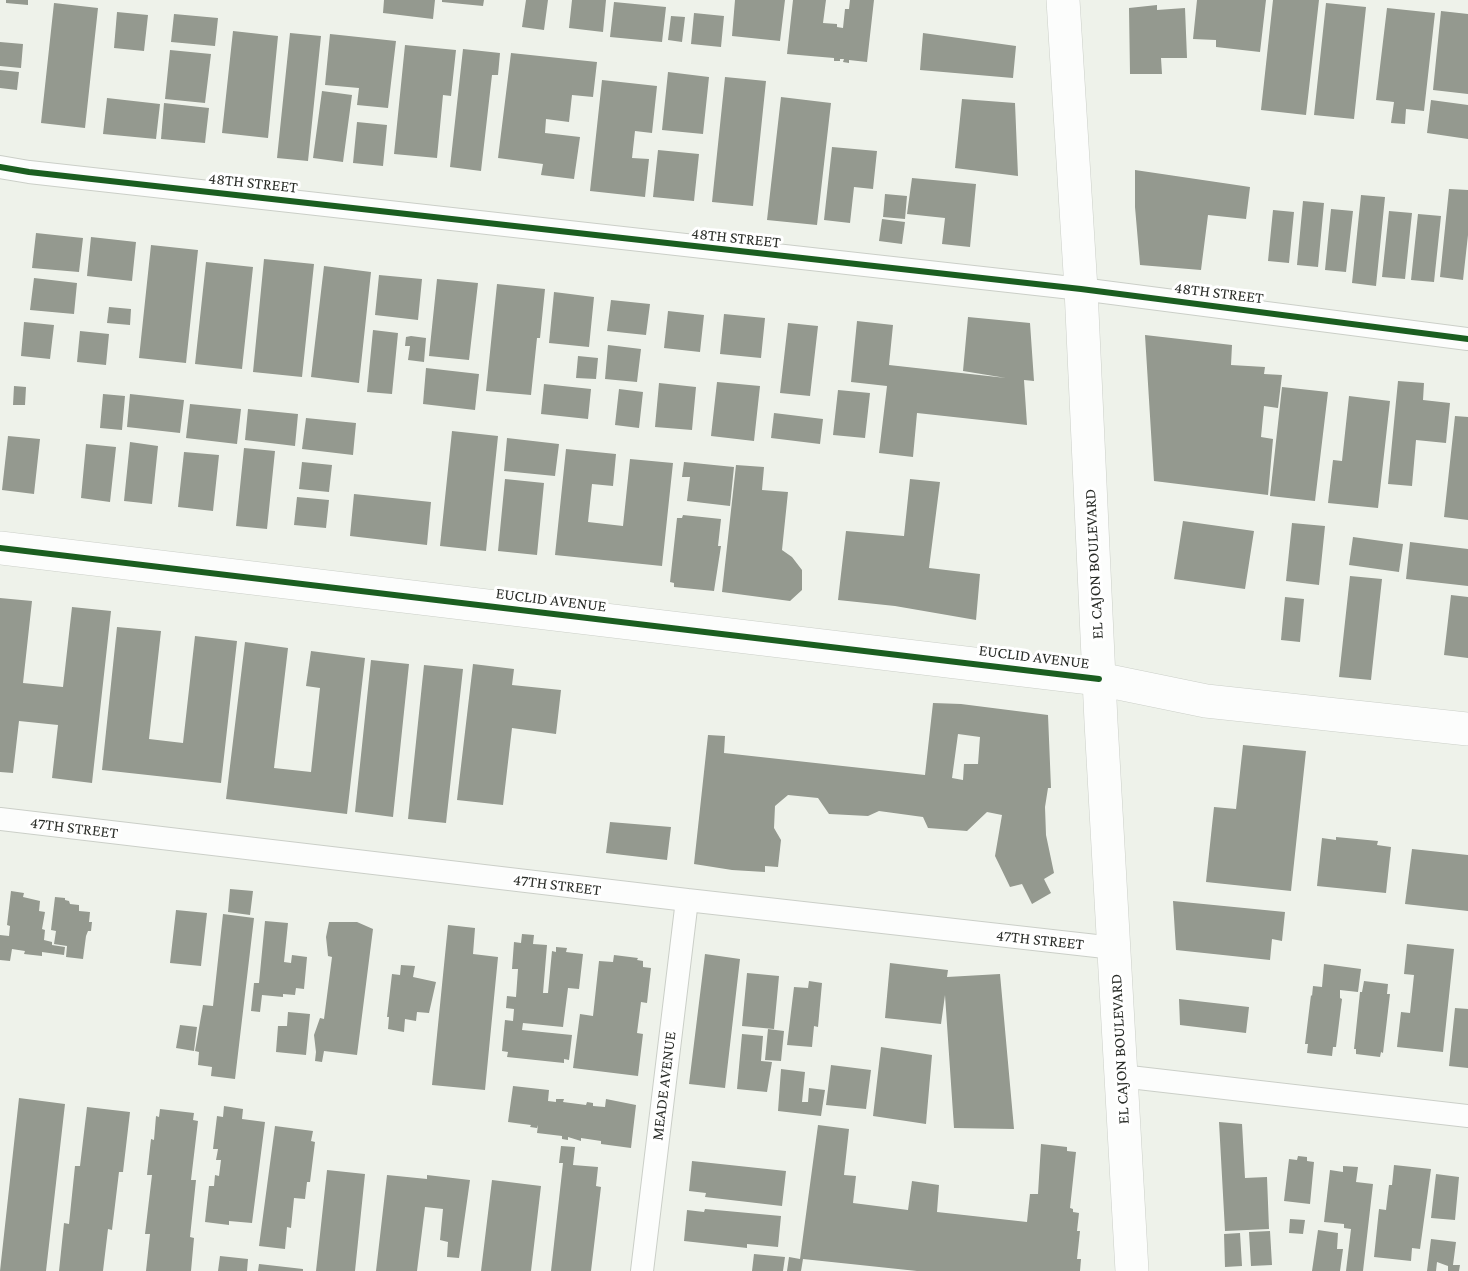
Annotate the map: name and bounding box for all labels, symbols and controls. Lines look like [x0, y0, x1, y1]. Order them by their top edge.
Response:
street label: 48TH STREET [207, 169, 299, 197]
street label: 48TH STREET [690, 224, 782, 252]
street label: 48TH STREET [1173, 278, 1265, 308]
street label: EL CAJON BOULEVARD [1080, 488, 1108, 640]
street label: EUCLID AVENUE [495, 584, 607, 616]
street label: EUCLID AVENUE [978, 641, 1090, 673]
street label: 47TH STREET [29, 813, 119, 843]
street label: 47TH STREET [512, 870, 602, 900]
street label: 47TH STREET [995, 926, 1085, 954]
street label: EL CAJON BOULEVARD [1106, 973, 1134, 1125]
street label: MEADE AVENUE [648, 1030, 680, 1142]

